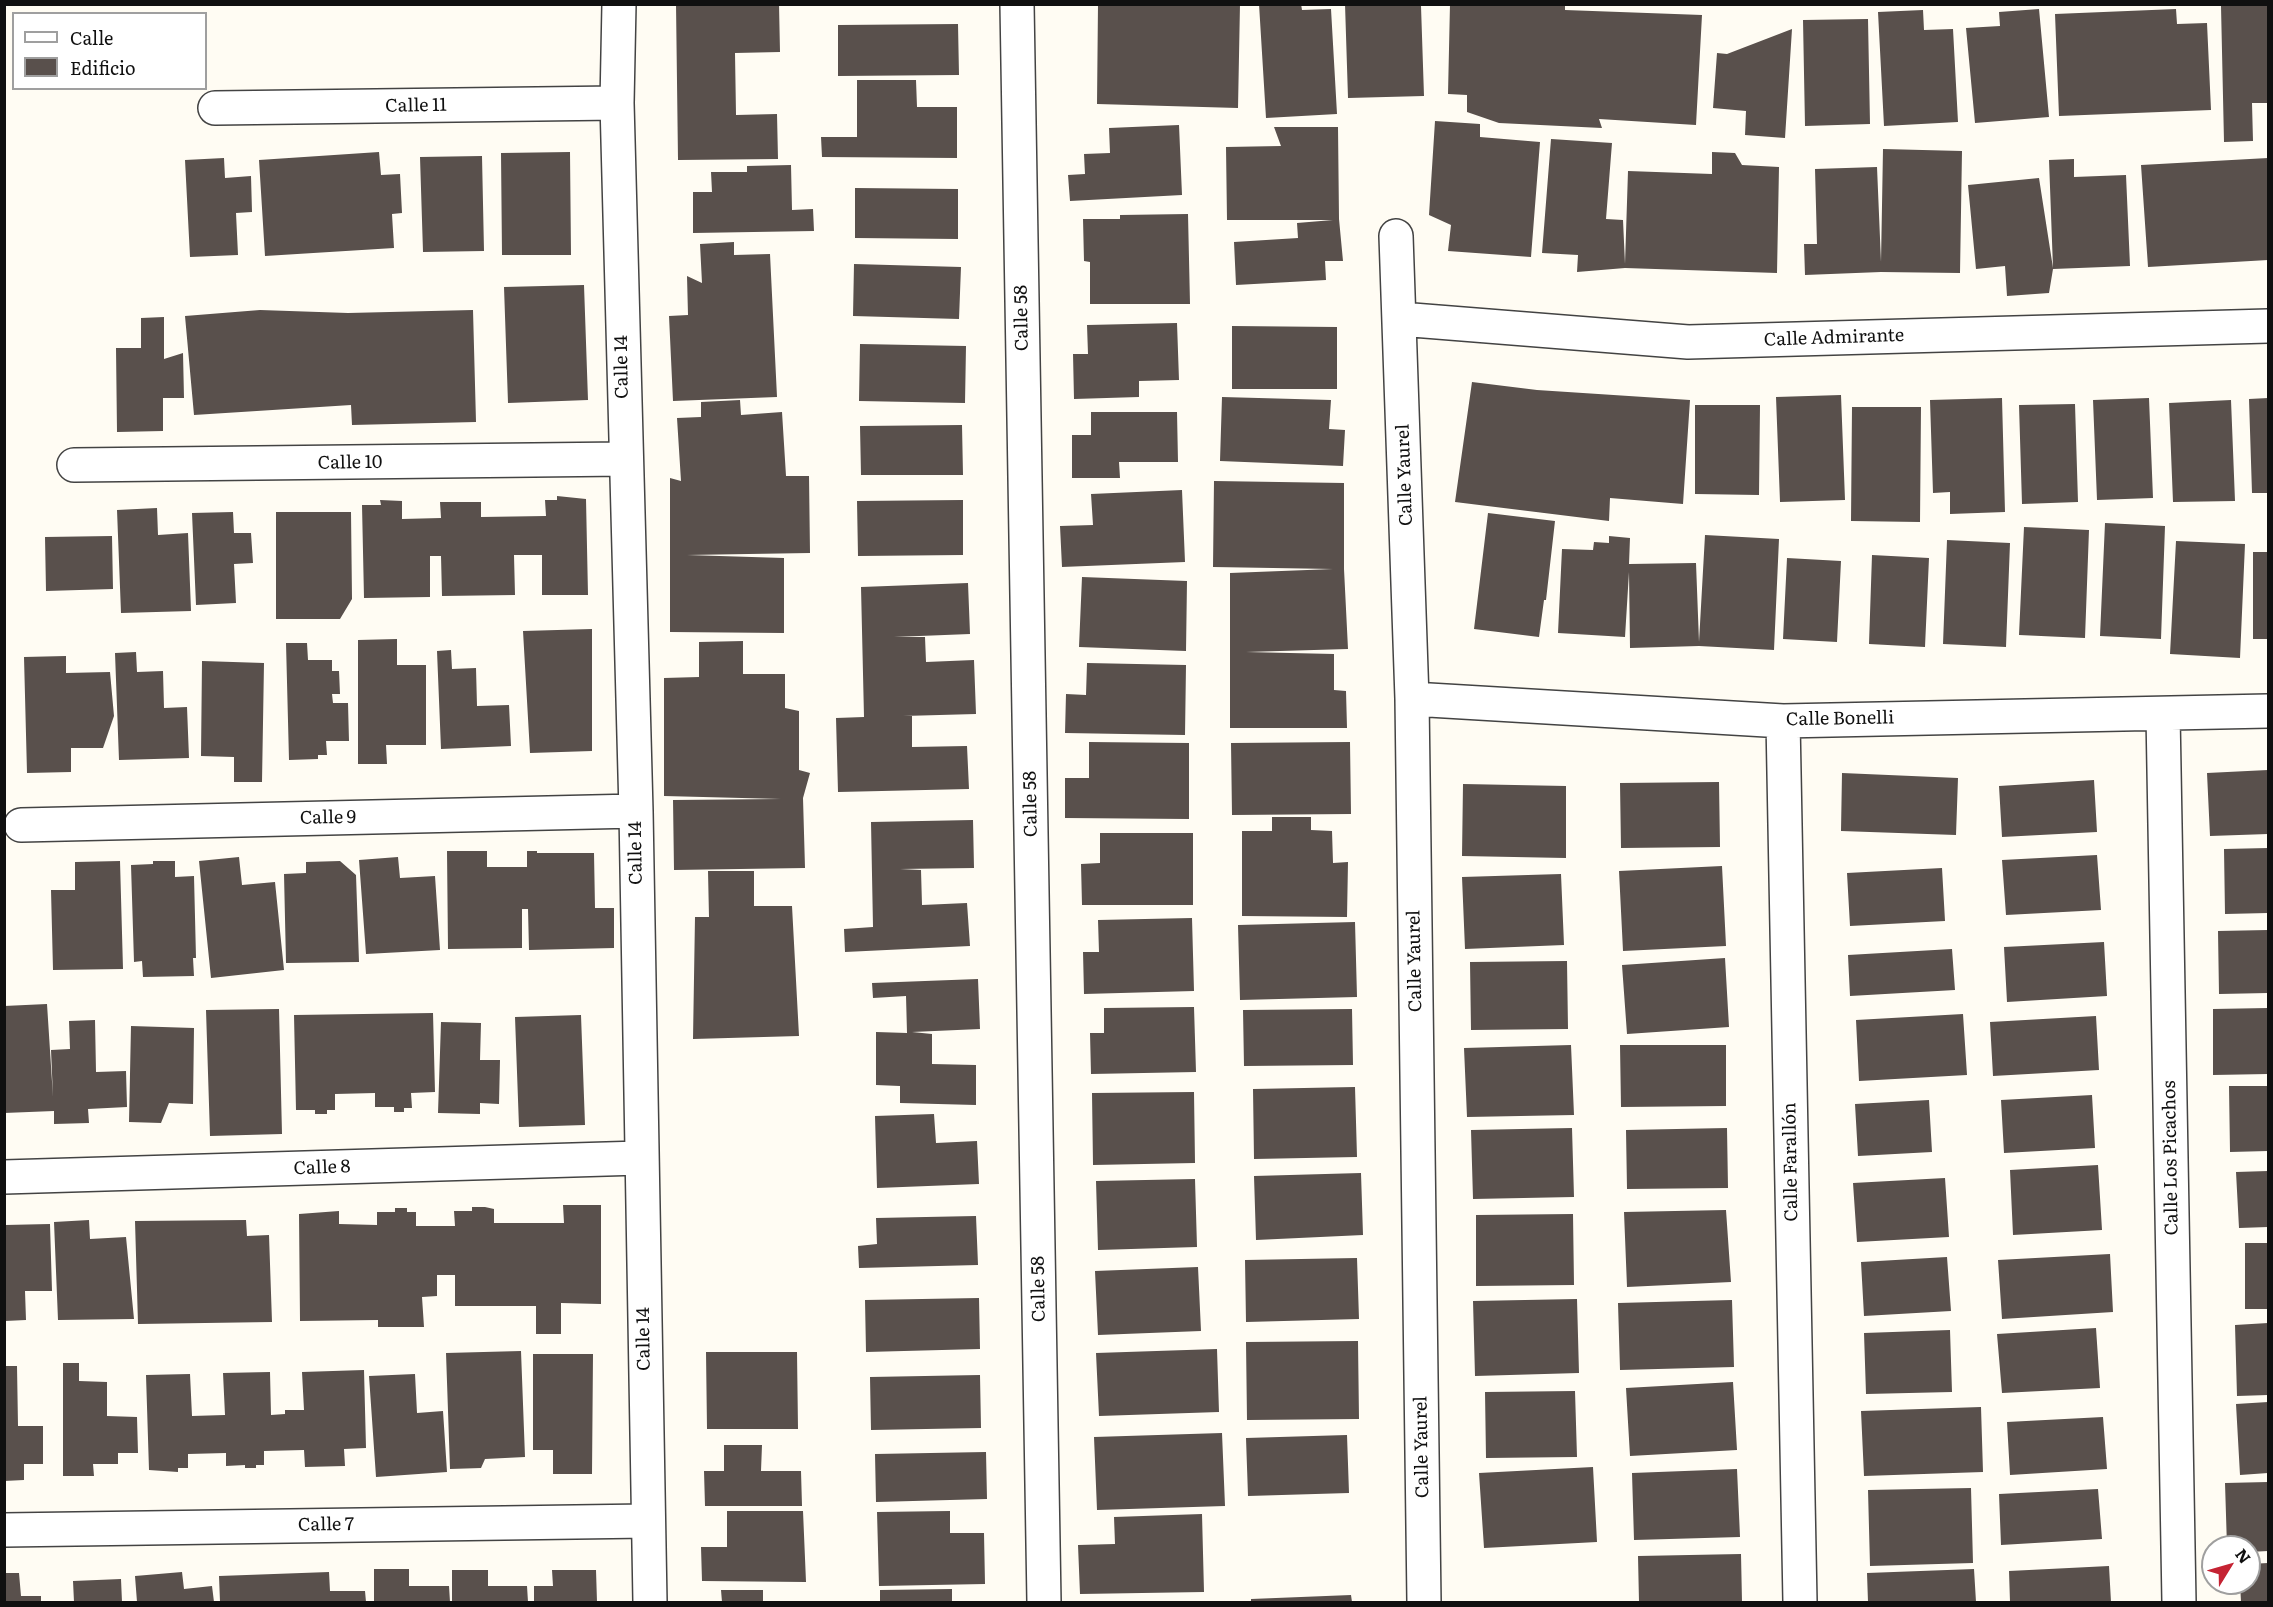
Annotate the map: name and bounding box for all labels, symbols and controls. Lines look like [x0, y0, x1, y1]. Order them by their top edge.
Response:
legend [12, 12, 207, 90]
text: Calle [70, 24, 113, 51]
text: Edificio [70, 54, 136, 81]
street label: Calle 11 [385, 95, 447, 117]
street label: Calle 58 [1011, 285, 1033, 351]
street label: Calle Admirante [1763, 325, 1905, 351]
street label: Calle 14 [611, 335, 633, 399]
street label: Calle Yaurel [1392, 424, 1418, 526]
street label: Calle 10 [317, 452, 383, 474]
street label: Calle Bonelli [1786, 707, 1894, 731]
street label: Calle 58 [1020, 771, 1042, 837]
street label: Calle 9 [300, 807, 356, 829]
street label: Calle 14 [625, 821, 647, 885]
street label: Calle Yaurel [1403, 910, 1427, 1012]
street label: Calle Los Picachos [2159, 1080, 2183, 1236]
street label: Calle Farallón [1779, 1102, 1803, 1222]
street label: Calle 8 [293, 1156, 351, 1180]
street label: Calle 58 [1028, 1256, 1050, 1322]
street label: Calle 14 [633, 1307, 655, 1371]
street label: Calle Yaurel [1410, 1396, 1434, 1498]
street label: Calle 7 [298, 1514, 354, 1536]
north arrow [2201, 1535, 2261, 1595]
text: N [2230, 1543, 2257, 1568]

